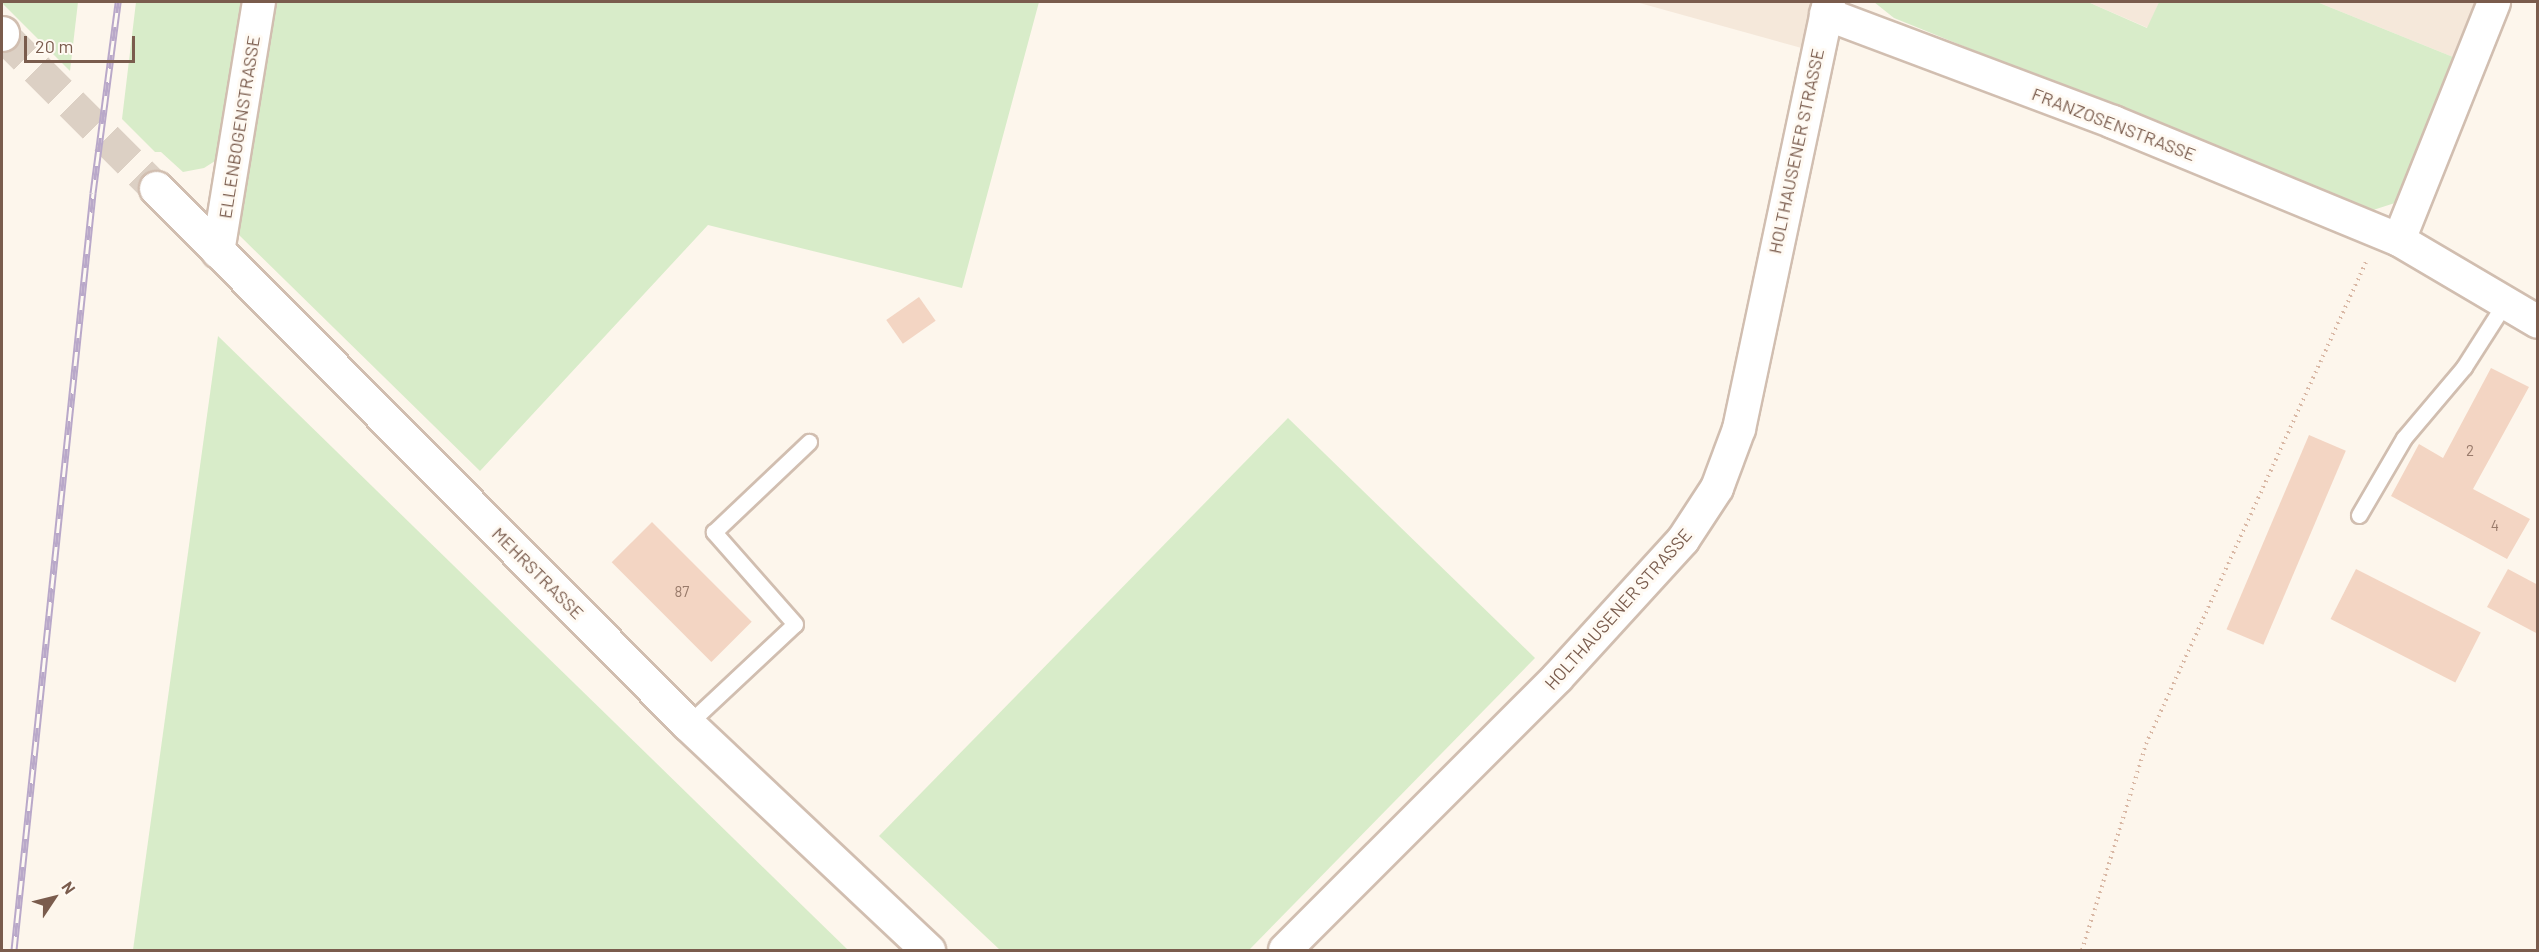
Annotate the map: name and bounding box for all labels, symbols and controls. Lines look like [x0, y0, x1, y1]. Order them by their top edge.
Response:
scale bar [27, 24, 138, 62]
street label: ELLENBOGENSTRASSE [214, 34, 264, 220]
text: 20 m [35, 35, 73, 57]
street label: HOLTHAUSENER STRASSE [1764, 46, 1828, 256]
street label: FRANZOSENSTRASSE [2029, 83, 2199, 165]
house number: 2 [2466, 442, 2474, 460]
house number: 4 [2491, 517, 2499, 535]
street label: MEHRSTRASSE [488, 523, 588, 623]
street label: HOLTHAUSENER STRASSE [1540, 524, 1696, 694]
house number: 87 [675, 583, 689, 601]
north arrow [24, 868, 84, 928]
text: N [58, 878, 80, 897]

